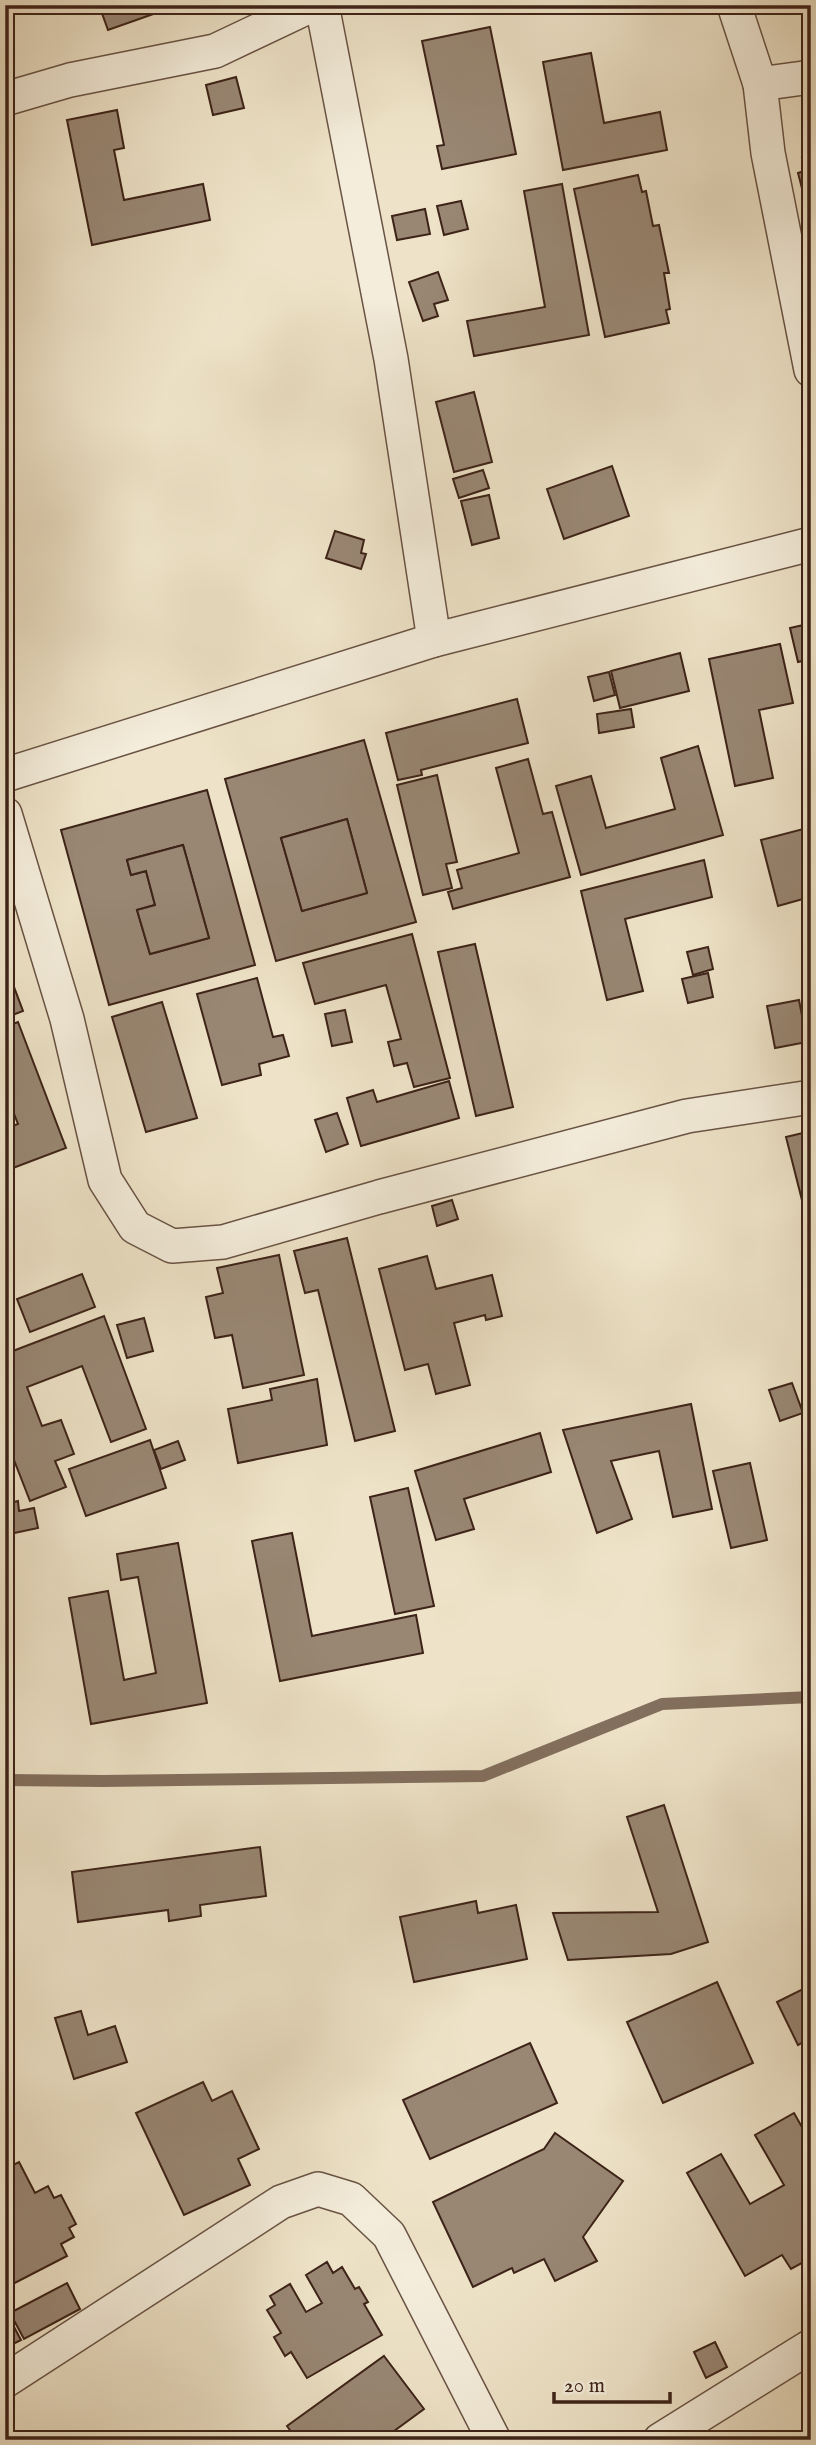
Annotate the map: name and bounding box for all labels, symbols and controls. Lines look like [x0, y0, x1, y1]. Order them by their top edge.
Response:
scale bar [554, 2361, 669, 2405]
text: 20 m [564, 2373, 605, 2400]

